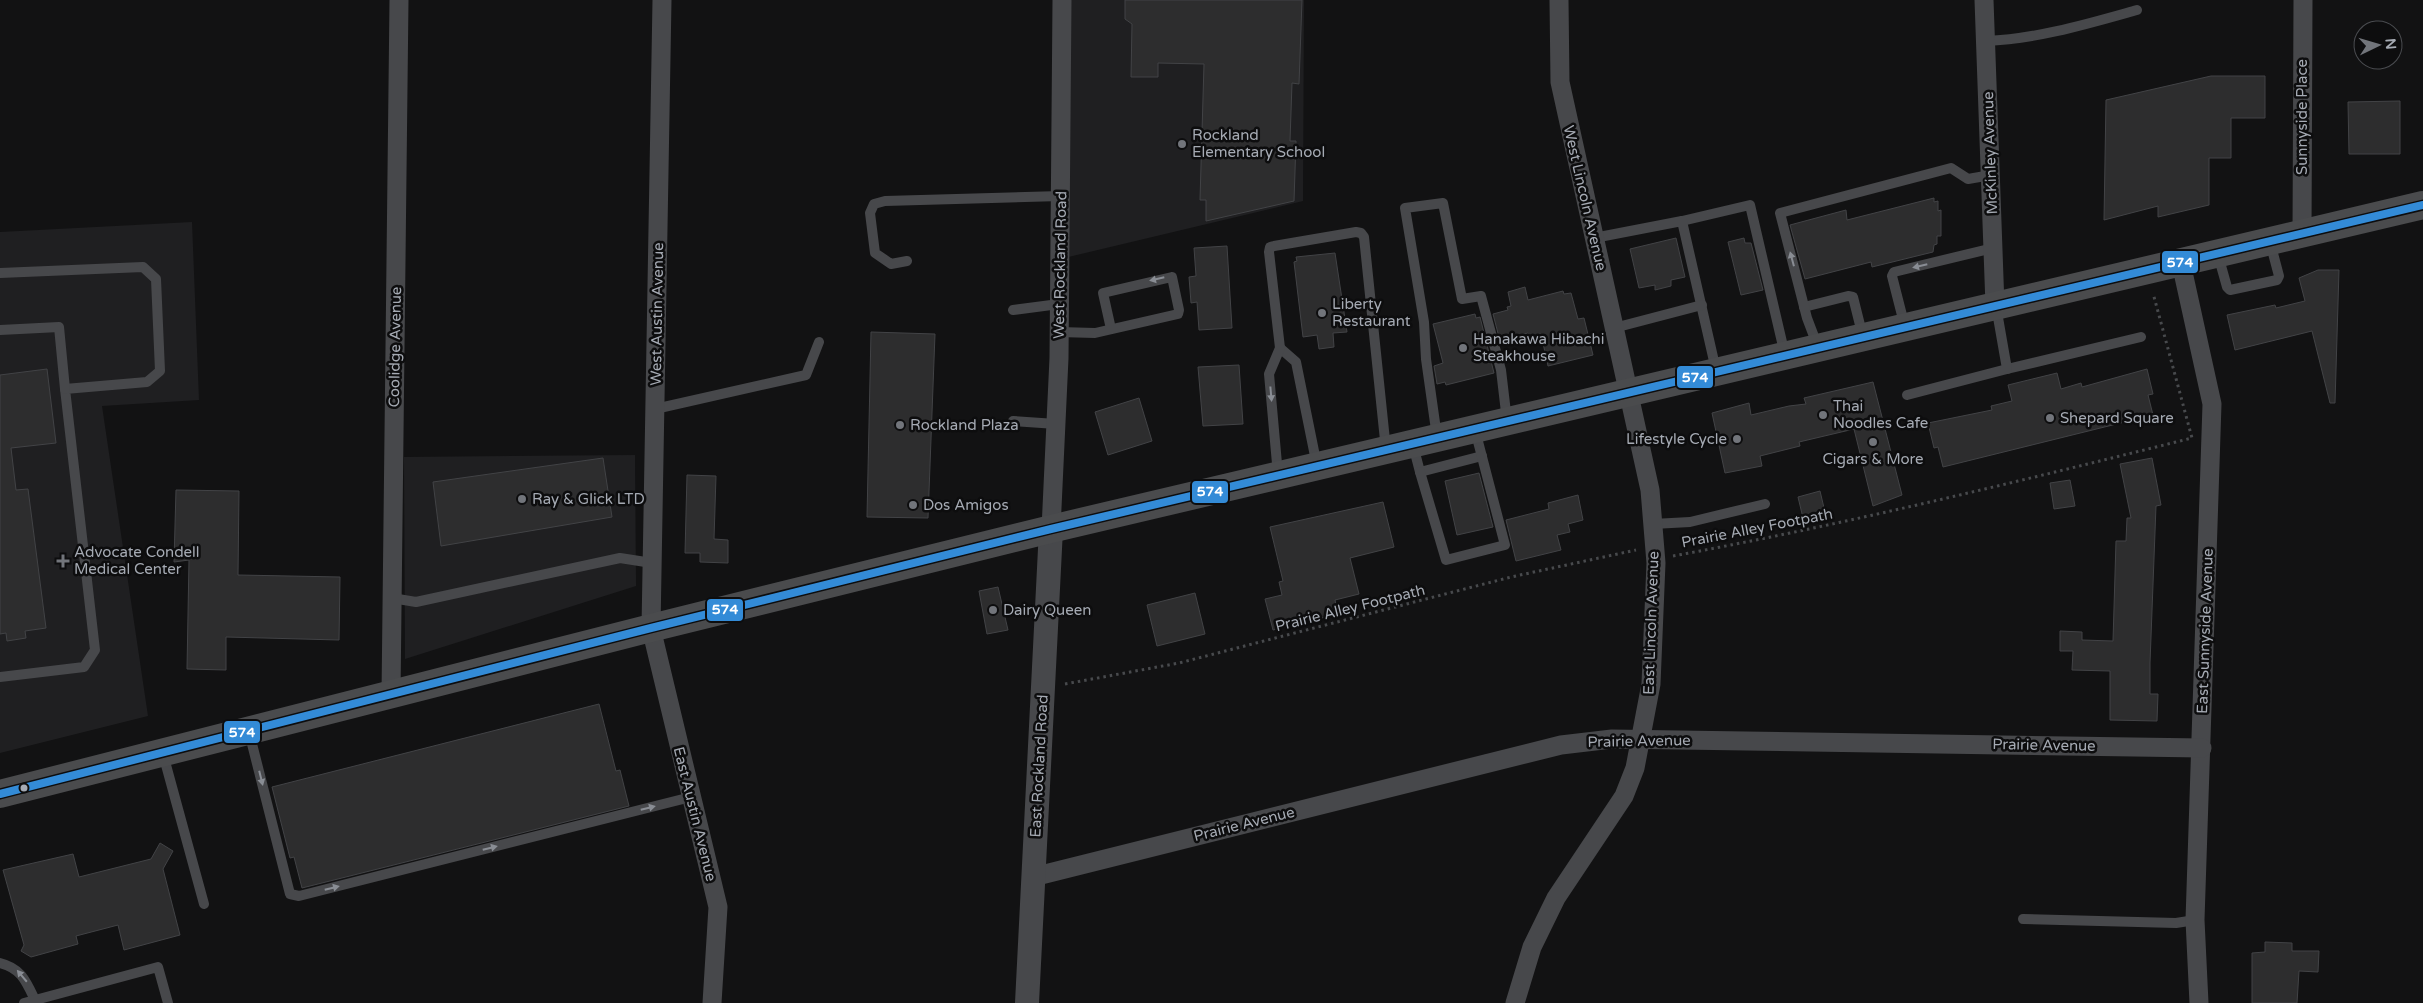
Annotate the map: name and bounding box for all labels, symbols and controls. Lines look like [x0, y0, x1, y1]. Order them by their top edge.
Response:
north arrow [2353, 20, 2403, 70]
text: N [2381, 38, 2399, 50]
street label: Sunnyside Place [2293, 59, 2311, 175]
street label: McKinley Avenue [1979, 91, 2001, 215]
street label: West Lincoln Avenue [1559, 123, 1611, 273]
place label: Rockland Elementary School [1192, 126, 1325, 161]
marker: Rockland Elementary School [1176, 138, 1188, 150]
street label: West Rockland Road [1050, 191, 1070, 339]
street label: West Austin Avenue [647, 242, 667, 386]
line badge: 574 [2161, 250, 2199, 274]
one-way arrow [1787, 252, 1795, 267]
text: 574 [2167, 254, 2193, 271]
one-way arrow [1913, 262, 1928, 270]
one-way arrow [1150, 275, 1165, 283]
street label: Coolidge Avenue [385, 286, 405, 408]
place label: Liberty Restaurant [1332, 295, 1411, 330]
marker: Liberty Restaurant [1316, 307, 1328, 319]
place label: Hanakawa Hibachi Steakhouse [1473, 330, 1604, 365]
marker: Hanakawa Hibachi Steakhouse [1457, 342, 1469, 354]
line badge: 574 [1676, 365, 1714, 389]
text: 574 [1682, 369, 1708, 386]
one-way arrow [1267, 386, 1275, 402]
place label: Thai Noodles Cafe [1833, 397, 1928, 432]
marker: Thai Noodles Cafe [1817, 409, 1829, 421]
place label: Shepard Square [2060, 409, 2174, 427]
marker: Shepard Square [2044, 412, 2056, 424]
place label: Rockland Plaza [910, 416, 1019, 434]
marker: Rockland Plaza [894, 419, 906, 431]
place label: Lifestyle Cycle [1626, 430, 1727, 448]
marker: Lifestyle Cycle [1731, 433, 1743, 445]
marker: Cigars & More [1867, 436, 1879, 448]
place label: Cigars & More [1822, 450, 1924, 468]
line badge: 574 [1191, 480, 1229, 504]
text: 574 [1197, 483, 1223, 500]
place label: Ray & Glick LTD [532, 490, 645, 508]
marker: Ray & Glick LTD [516, 493, 528, 505]
place label: Dos Amigos [923, 496, 1009, 514]
marker: Dos Amigos [907, 499, 919, 511]
street label: Prairie Alley Footpath [1680, 505, 1834, 551]
place label: Advocate Condell Medical Center [74, 543, 200, 578]
street label: East Sunnyside Avenue [2193, 548, 2217, 714]
street label: East Lincoln Avenue [1639, 551, 1663, 695]
marker: Advocate Condell Medical Center [56, 554, 70, 568]
street label: Prairie Alley Footpath [1273, 581, 1427, 635]
line badge: 574 [706, 598, 744, 622]
text: 574 [712, 601, 738, 618]
place label: Dairy Queen [1003, 601, 1091, 619]
marker: Dairy Queen [987, 604, 999, 616]
street label: East Rockland Road [1026, 694, 1052, 838]
line badge: 574 [223, 720, 261, 744]
text: 574 [229, 724, 255, 741]
street label: Prairie Avenue [1587, 731, 1691, 751]
street label: Prairie Avenue [1992, 735, 2096, 755]
street label: East Austin Avenue [670, 745, 720, 883]
one-way arrow [257, 771, 265, 786]
unlabelled marker [19, 783, 29, 793]
street label: Prairie Avenue [1192, 803, 1296, 845]
one-way arrow [640, 804, 655, 812]
one-way arrow [482, 844, 498, 852]
one-way arrow [325, 884, 340, 892]
one-way arrow [16, 971, 28, 983]

